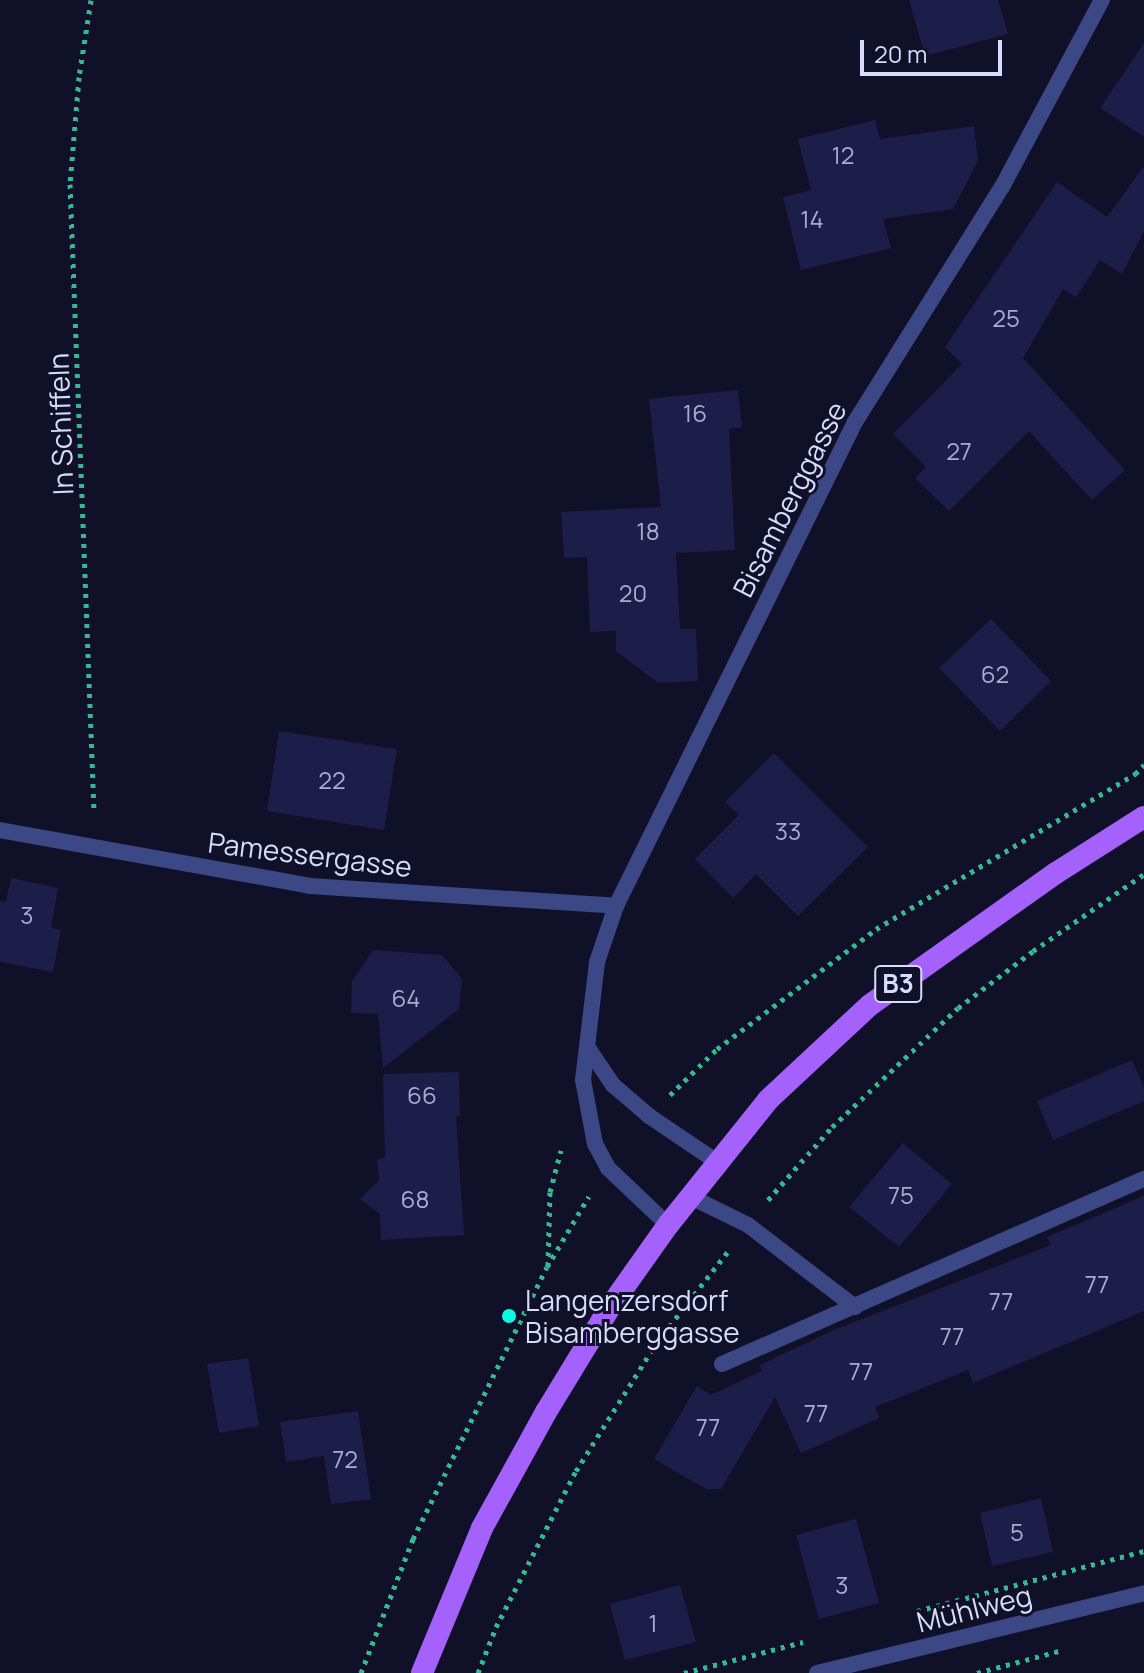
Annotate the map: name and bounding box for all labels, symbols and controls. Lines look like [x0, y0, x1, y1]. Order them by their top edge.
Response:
scale bar [864, 24, 1006, 74]
text: 20 m [874, 37, 927, 70]
house number: 12 [831, 141, 855, 169]
house number: 14 [800, 205, 824, 233]
house number: 25 [992, 304, 1020, 332]
street label: In Schiffeln [41, 352, 79, 496]
street label: Bisamberggasse [725, 396, 853, 602]
house number: 16 [683, 399, 707, 427]
house number: 27 [946, 437, 972, 465]
house number: 18 [636, 517, 660, 545]
house number: 20 [619, 579, 647, 607]
house number: 62 [981, 660, 1009, 688]
house number: 22 [318, 766, 346, 794]
house number: 33 [775, 817, 801, 845]
street label: Pamessergasse [206, 825, 414, 883]
house number: 3 [20, 901, 34, 929]
road number: B3 [874, 962, 922, 1006]
house number: 64 [391, 984, 421, 1012]
house number: 66 [407, 1081, 437, 1109]
house number: 75 [888, 1181, 914, 1209]
house number: 68 [401, 1185, 429, 1213]
house number: 77 [1085, 1270, 1109, 1298]
place label: Langenzersdorf Bisamberggasse [525, 1283, 740, 1349]
house number: 77 [989, 1287, 1013, 1315]
marker: Langenzersdorf Bisamberggasse [500, 1307, 518, 1325]
house number: 77 [940, 1322, 964, 1350]
house number: 77 [849, 1357, 873, 1385]
house number: 77 [804, 1399, 828, 1427]
house number: 77 [696, 1413, 720, 1441]
house number: 72 [332, 1445, 358, 1473]
house number: 5 [1010, 1518, 1024, 1546]
house number: 3 [835, 1571, 849, 1599]
street label: Mühlweg [913, 1578, 1035, 1638]
house number: 1 [648, 1609, 658, 1637]

